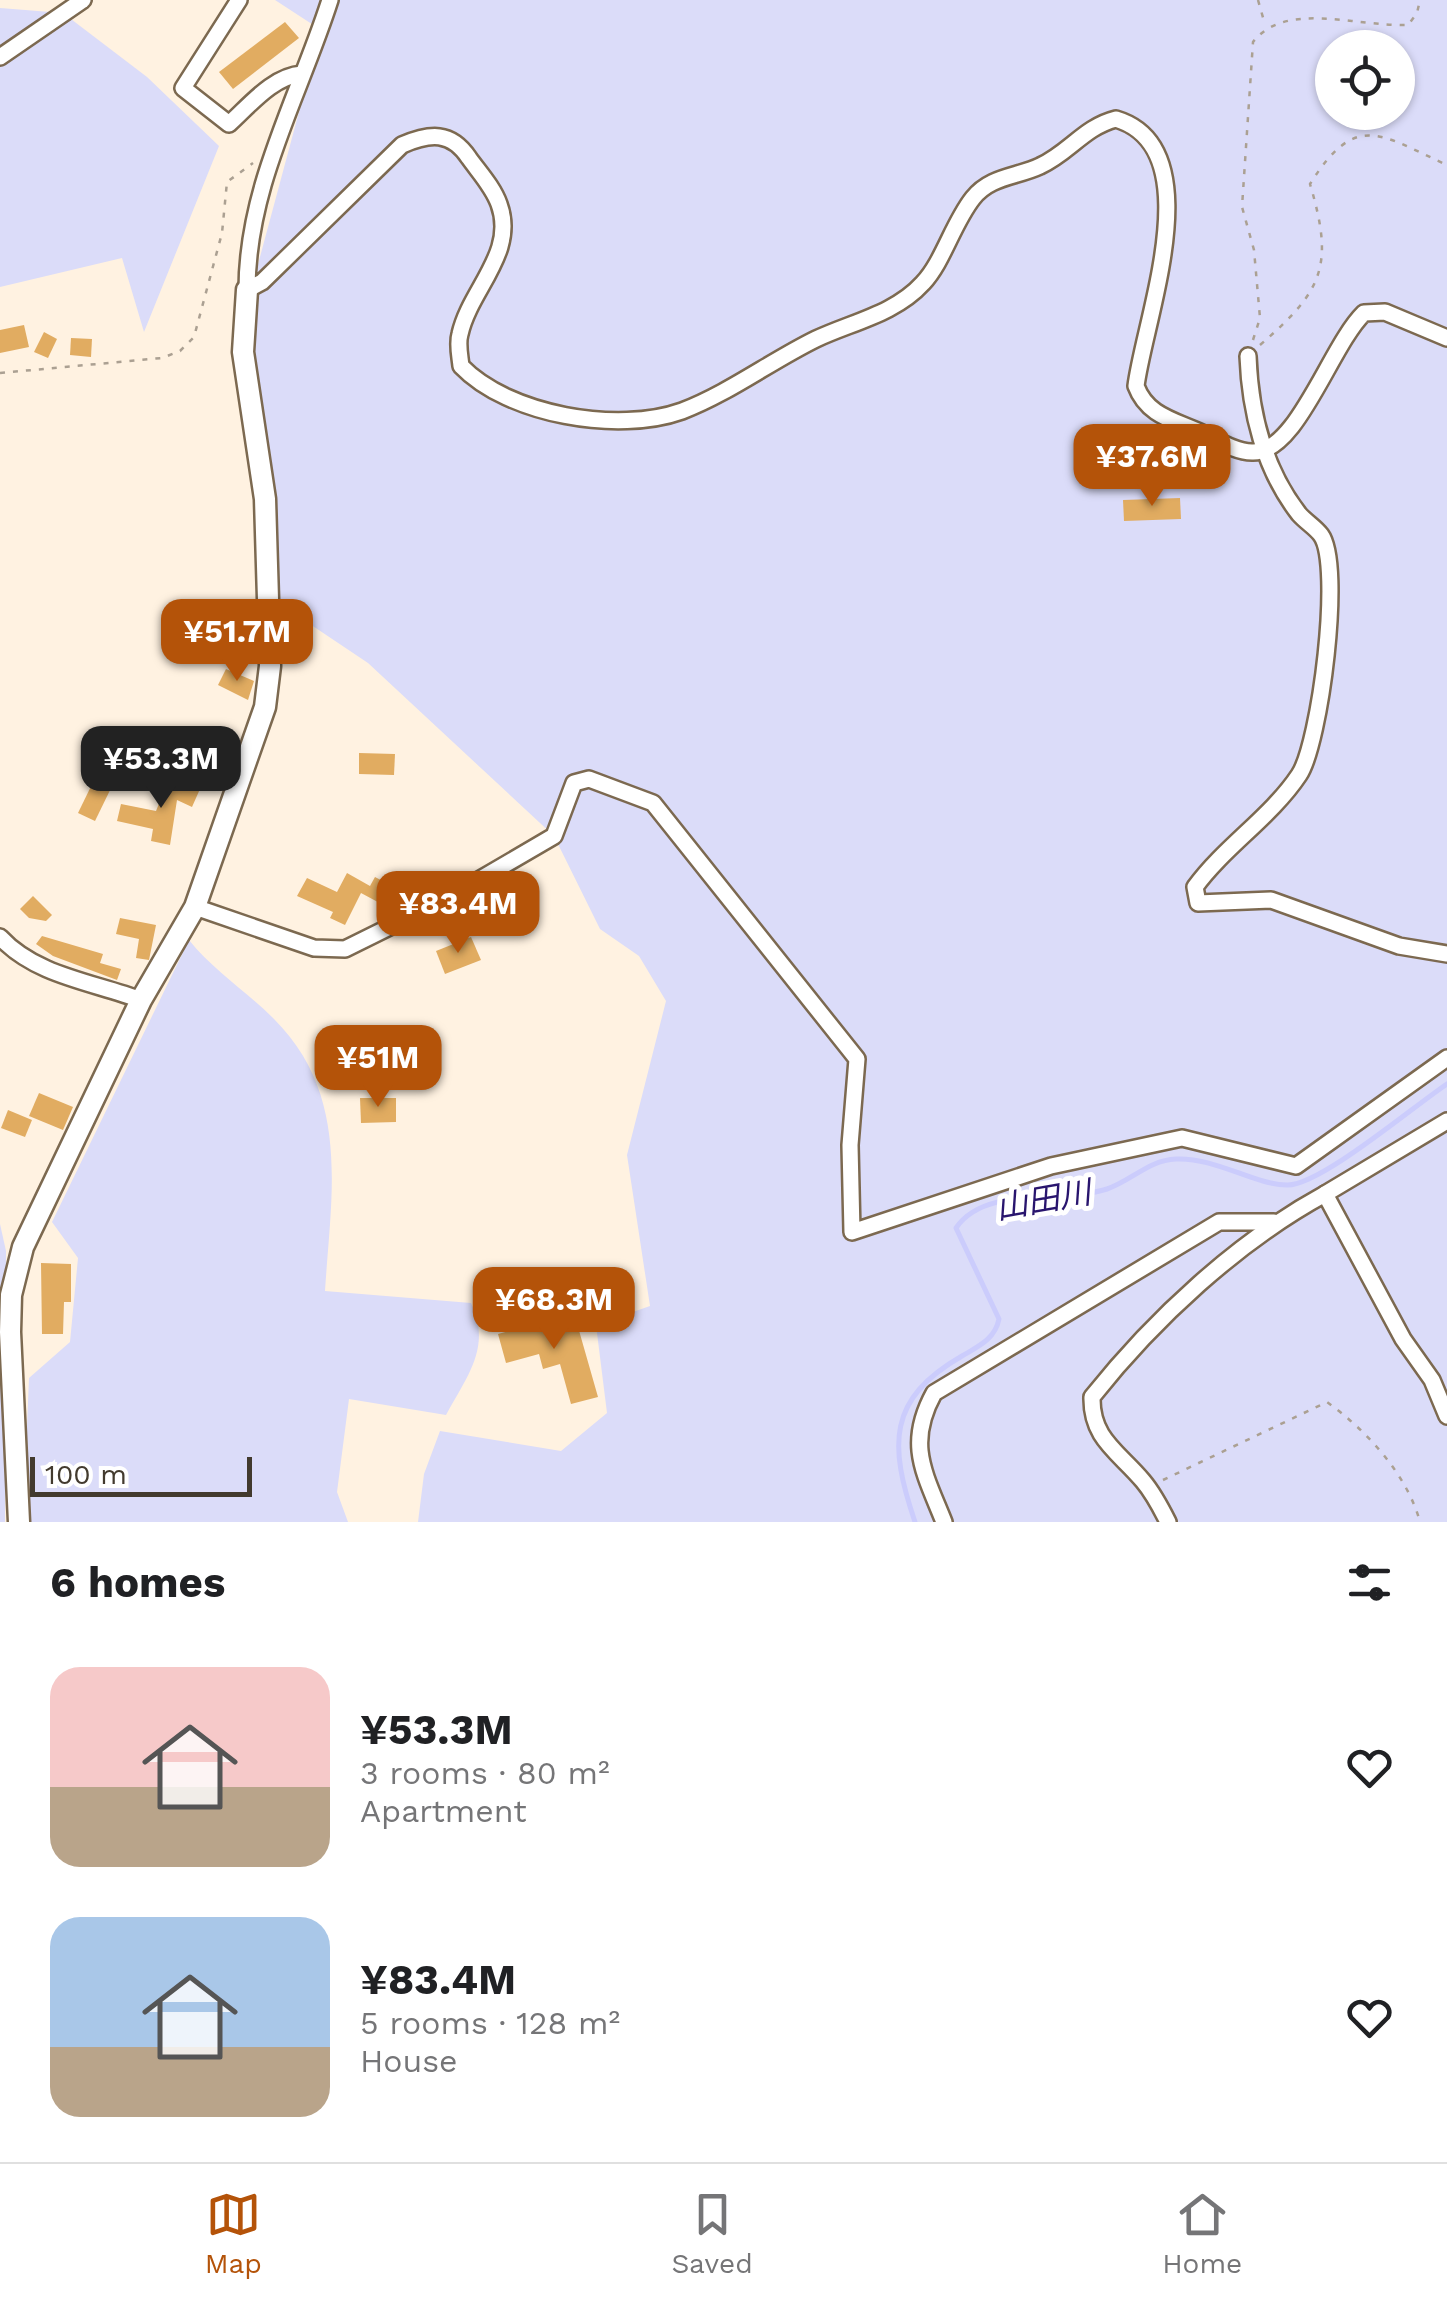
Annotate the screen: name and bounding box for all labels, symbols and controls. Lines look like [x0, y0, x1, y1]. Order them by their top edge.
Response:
map controls [1315, 30, 1415, 130]
button: locate [1315, 30, 1415, 130]
pin: ¥37.6M [1071, 424, 1233, 509]
text: ¥37.6M [1096, 437, 1208, 475]
pin: ¥51.7M [156, 599, 318, 684]
text: ¥51.7M [183, 612, 291, 650]
pin: ¥53.3M [80, 726, 242, 811]
text: ¥53.3M [103, 739, 219, 777]
pin: ¥83.4M [377, 871, 539, 956]
text: ¥83.4M [398, 884, 518, 922]
pin: ¥51M [319, 1025, 437, 1110]
text: ¥51M [337, 1038, 419, 1076]
water label: 山田川 [992, 1172, 1097, 1227]
pin: ¥68.3M [473, 1267, 635, 1352]
text: ¥68.3M [495, 1280, 613, 1318]
scale bar [30, 1452, 252, 1496]
text: 100 m [45, 1458, 127, 1491]
icon: filters [1342, 1555, 1397, 1610]
text: 6 homes [50, 1558, 225, 1607]
text: ¥53.3M [360, 1705, 513, 1754]
icon: home [130, 1707, 250, 1827]
icon: heart [1342, 1740, 1397, 1795]
text: 3 rooms · 80 m² [360, 1754, 610, 1792]
text: Apartment [360, 1792, 527, 1830]
text: ¥83.4M [360, 1955, 516, 2004]
icon: home [130, 1957, 250, 2077]
icon: heart [1342, 1990, 1397, 2045]
text: 5 rooms · 128 m² [360, 2004, 620, 2042]
text: House [360, 2042, 458, 2080]
tab: Map [205, 2187, 262, 2280]
tab: Saved [671, 2187, 753, 2280]
tab: Home [1162, 2187, 1242, 2280]

